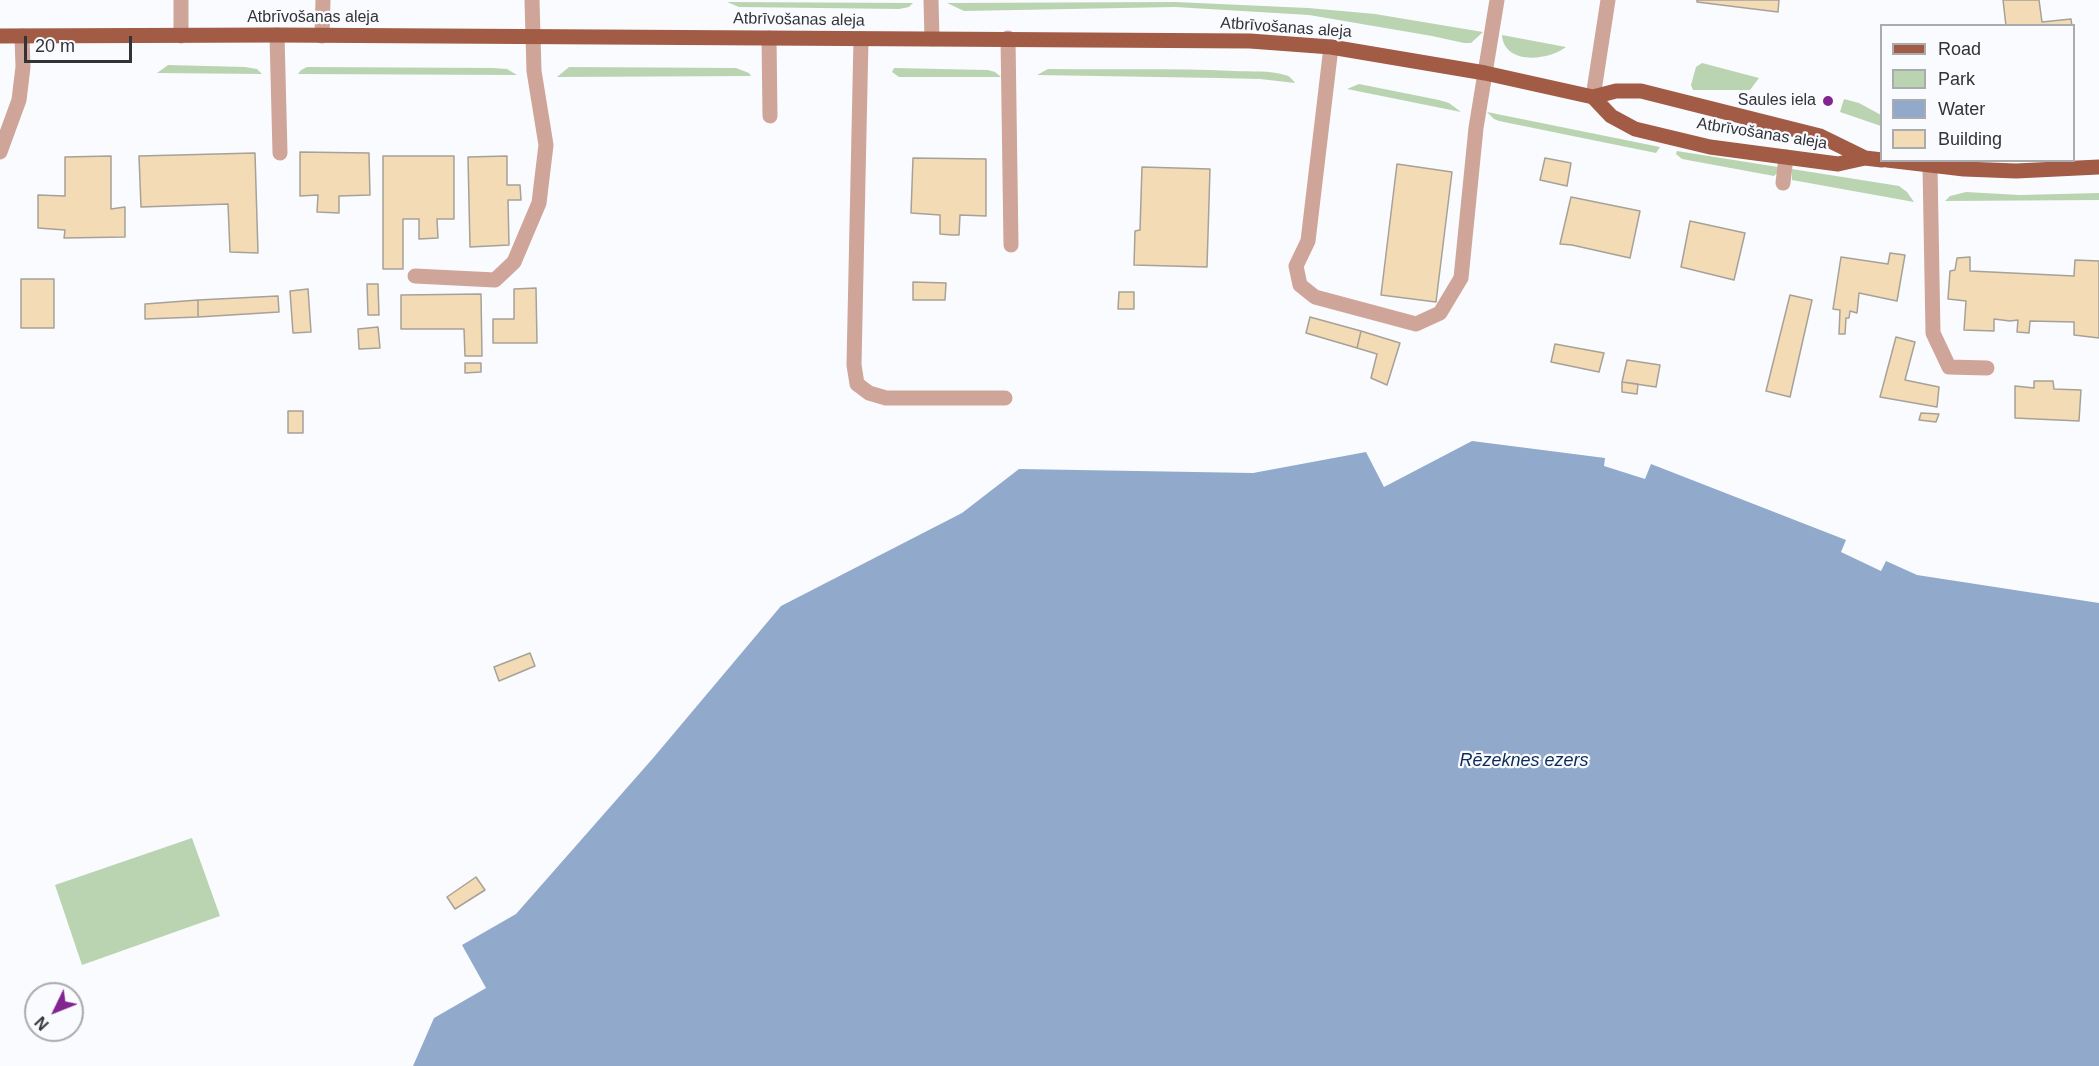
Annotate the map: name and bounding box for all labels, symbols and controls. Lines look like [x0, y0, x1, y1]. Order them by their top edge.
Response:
street label: Atbrīvošanas aleja [247, 8, 379, 28]
street label: Atbrīvošanas aleja [733, 9, 865, 31]
street label: Atbrīvošanas aleja [1220, 14, 1352, 42]
scale bar [27, 24, 135, 62]
legend [1880, 24, 2075, 162]
text: 20 m [35, 36, 75, 56]
text: Road [1938, 39, 1981, 59]
text: Park [1938, 69, 1975, 89]
place label: Saules iela [1738, 91, 1816, 111]
marker: Saules iela [1821, 94, 1835, 108]
text: Water [1938, 99, 1985, 119]
street label: Atbrīvošanas aleja [1695, 114, 1829, 154]
text: Building [1938, 129, 2002, 149]
water label: Rēzeknes ezers [1459, 750, 1589, 772]
north arrow [24, 982, 84, 1042]
text: N [32, 1013, 52, 1033]

